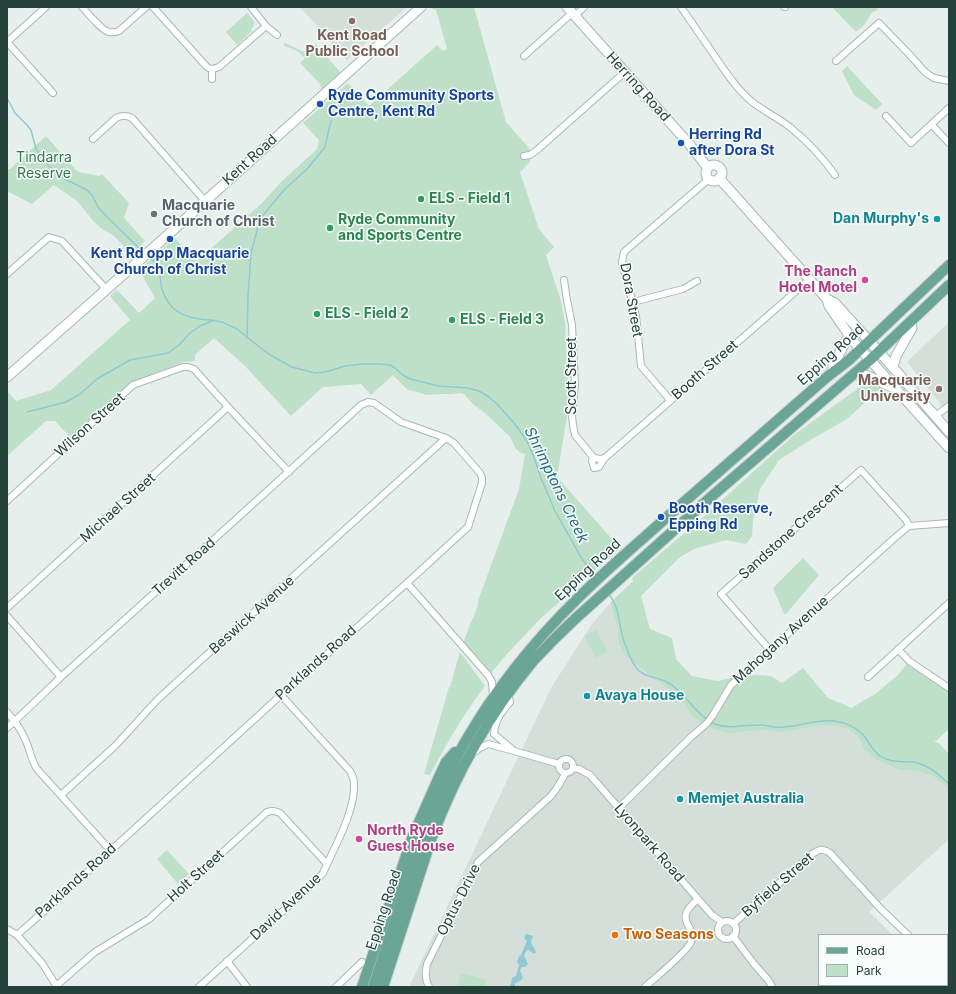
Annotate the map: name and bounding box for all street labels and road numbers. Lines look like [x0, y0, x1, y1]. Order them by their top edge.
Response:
street label: Herring Road [602, 49, 674, 125]
street label: Kent Road [219, 131, 281, 189]
street label: Dora Street [616, 262, 646, 338]
street label: Epping Road [794, 321, 868, 389]
street label: Scott Street [564, 337, 580, 415]
street label: Booth Street [668, 337, 742, 403]
street label: Wilson Street [52, 389, 128, 461]
street label: Michael Street [77, 470, 159, 546]
street label: Sandstone Crescent [736, 481, 846, 583]
street label: Trevitt Road [149, 534, 219, 600]
street label: Epping Road [552, 535, 624, 605]
street label: Beswick Avenue [206, 573, 298, 657]
street label: Mahogany Avenue [730, 593, 832, 687]
street label: Parklands Road [272, 622, 360, 704]
street label: Lyonpark Road [610, 800, 688, 886]
street label: Parklands Road [32, 840, 120, 922]
street label: Holt Street [164, 846, 228, 906]
street label: Byfield Street [739, 849, 817, 921]
street label: Optus Drive [434, 861, 484, 939]
street label: Epping Road [363, 868, 405, 952]
street label: David Avenue [247, 870, 325, 944]

